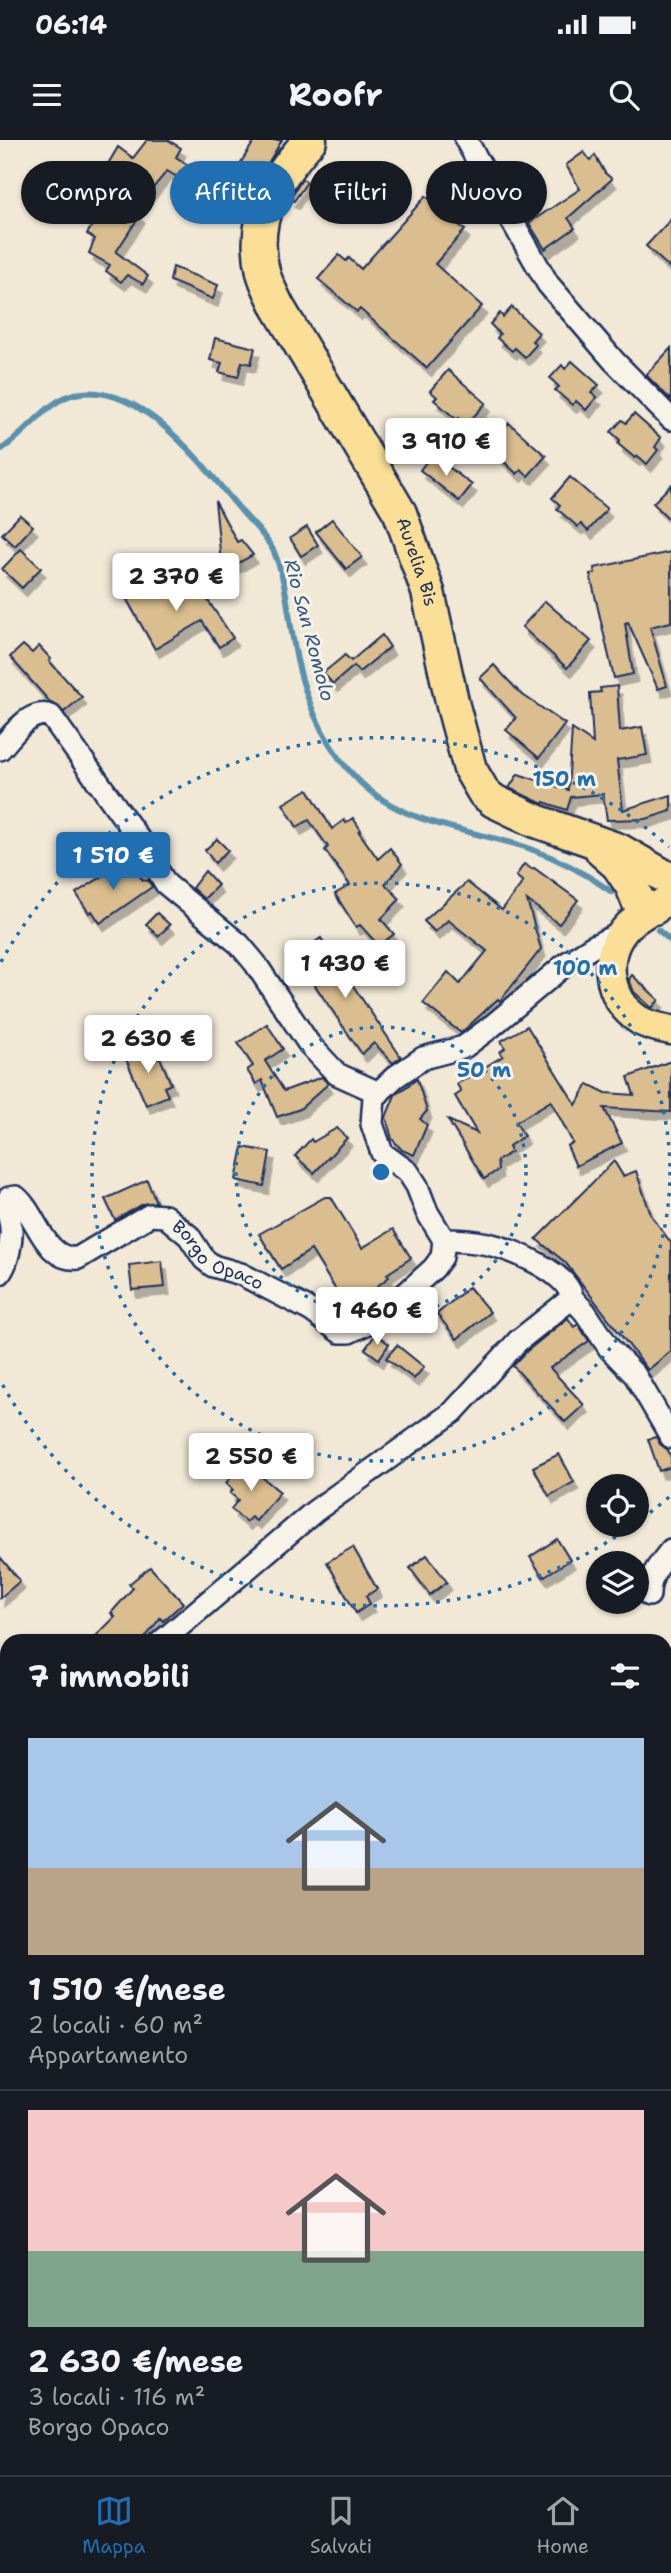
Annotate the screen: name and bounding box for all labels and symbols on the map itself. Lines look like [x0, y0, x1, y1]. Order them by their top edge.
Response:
pin: 3 910 € [381, 418, 511, 478]
street label: Aurelia Bis [390, 514, 443, 608]
pin: 2 370 € [111, 554, 241, 613]
water label: Rio San Romolo [279, 556, 341, 704]
text: 150 m [532, 765, 596, 793]
pin: 1 510 € [48, 832, 178, 892]
pin: 1 430 € [280, 940, 410, 1000]
text: 100 m [553, 954, 617, 982]
pin: 2 630 € [83, 1016, 213, 1075]
text: 50 m [457, 1056, 511, 1084]
centre of rings [369, 1160, 393, 1184]
street label: Borgo Opaco [167, 1215, 268, 1296]
pin: 1 460 € [312, 1288, 442, 1347]
pin: 2 550 € [186, 1434, 316, 1493]

